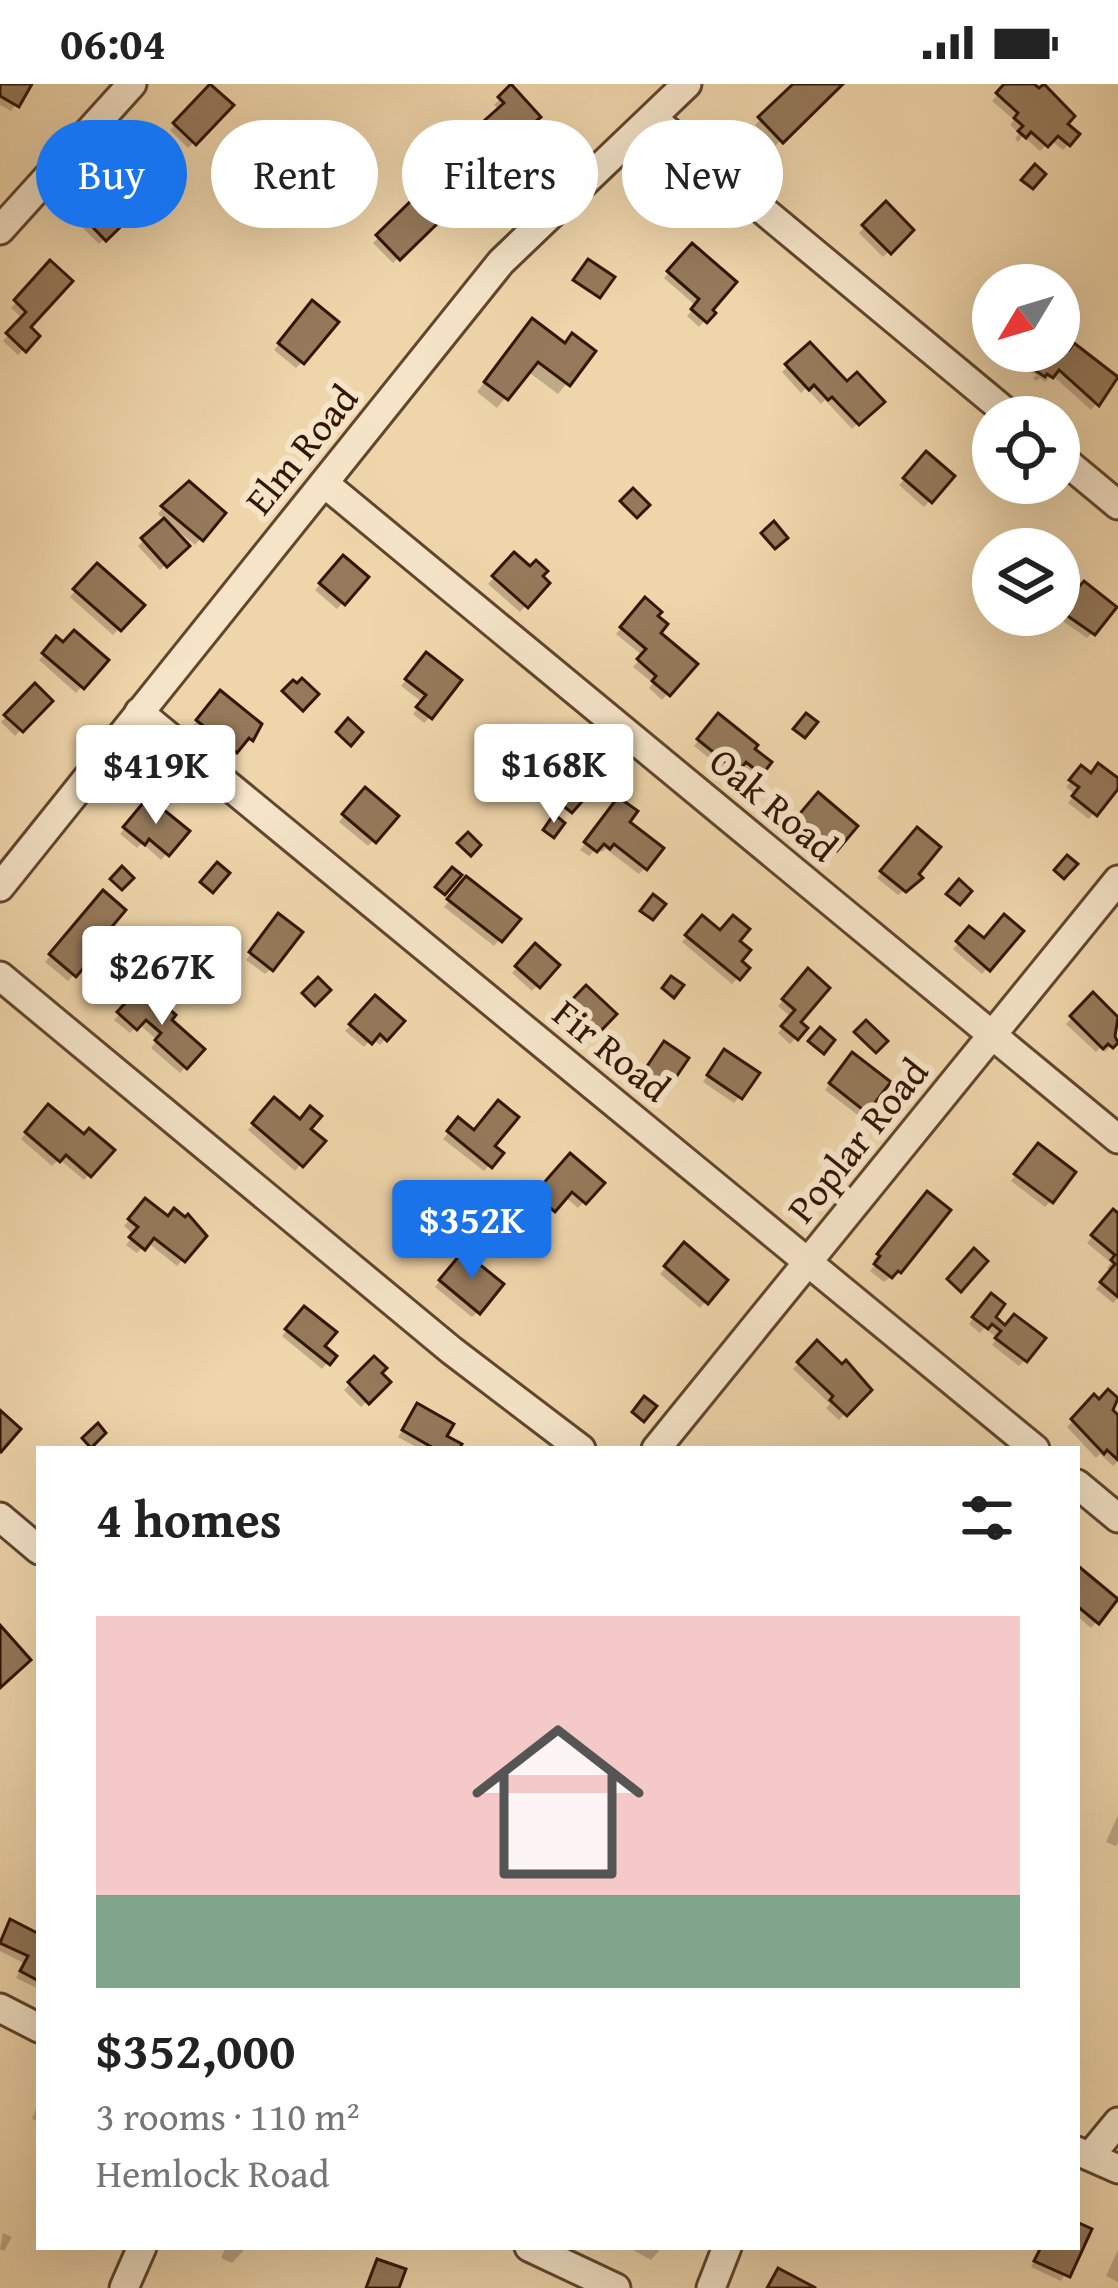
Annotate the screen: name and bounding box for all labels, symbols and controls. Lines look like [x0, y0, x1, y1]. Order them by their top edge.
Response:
text: 06:04 [60, 10, 166, 75]
chip: Buy [36, 120, 187, 228]
chip: Rent [211, 120, 378, 228]
chip: Filters [402, 120, 598, 228]
chip: New [622, 120, 783, 228]
north arrow [972, 264, 1080, 372]
map controls [972, 264, 1080, 636]
street label: Elm Road [230, 371, 371, 526]
button: locate [972, 396, 1080, 504]
button: layers [972, 528, 1080, 636]
pin: $168K [470, 724, 638, 826]
pin: $419K [72, 725, 240, 827]
street label: Oak Road [698, 733, 851, 874]
text: $168K [501, 734, 607, 791]
text: $419K [103, 735, 209, 792]
pin: $267K [78, 926, 246, 1028]
text: $267K [109, 936, 215, 993]
street label: Fir Road [541, 985, 683, 1115]
street label: Poplar Road [772, 1045, 941, 1234]
pin: $352K [388, 1180, 556, 1282]
text: $352K [419, 1190, 525, 1247]
text: 4 homes [96, 1481, 282, 1556]
icon: filters [954, 1485, 1020, 1551]
icon: home [450, 1694, 666, 1910]
text: $352,000 [96, 2012, 295, 2087]
text: 3 rooms · 110 m² [96, 2087, 360, 2144]
text: Hemlock Road [96, 2144, 330, 2201]

